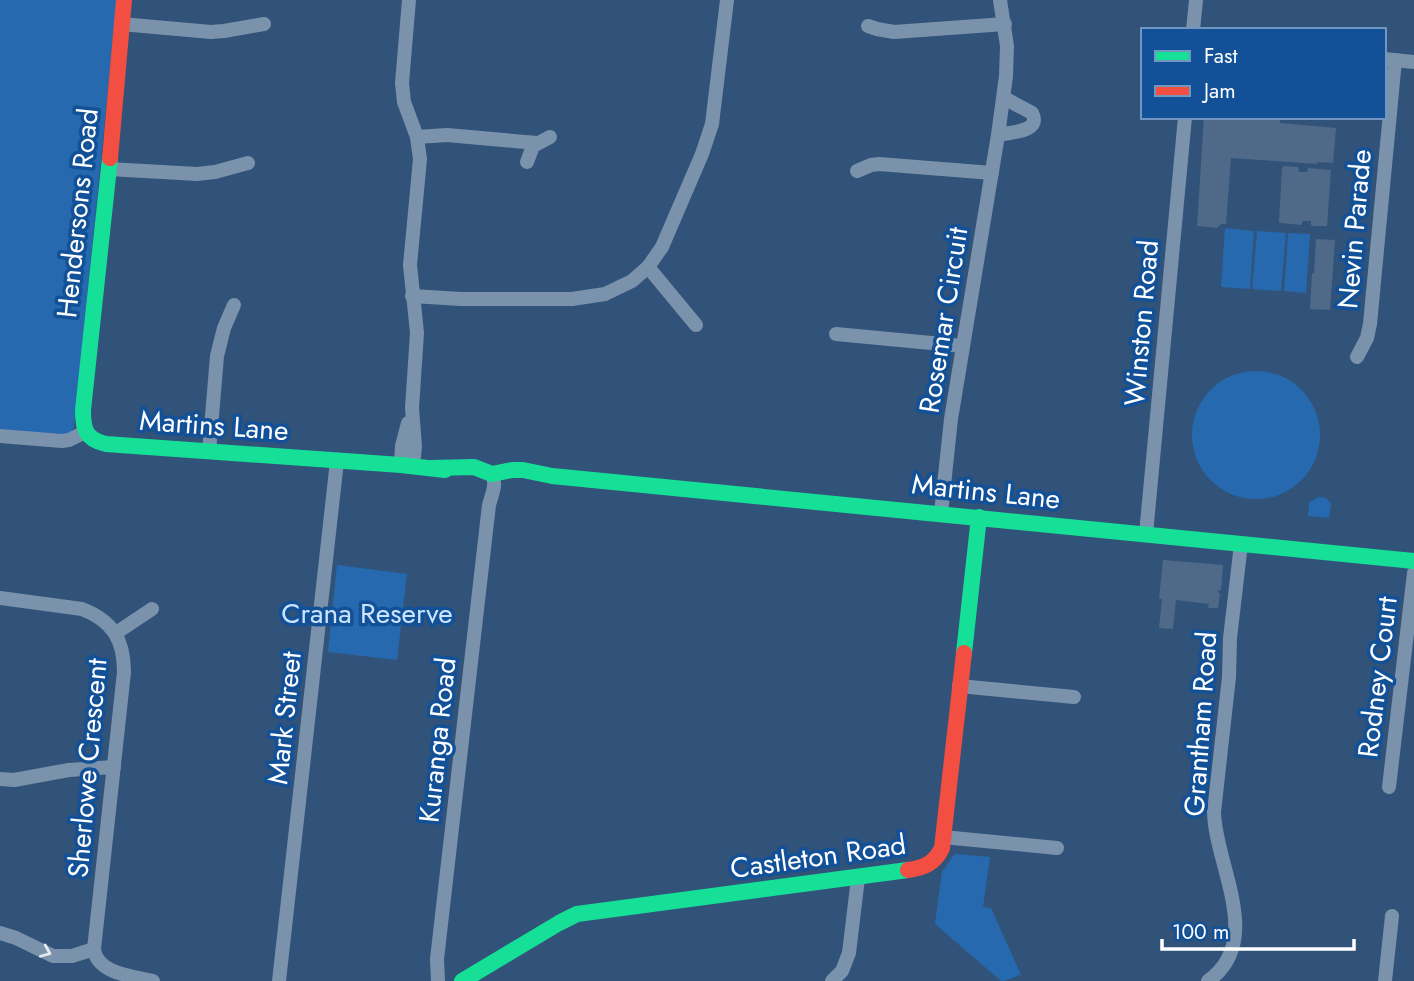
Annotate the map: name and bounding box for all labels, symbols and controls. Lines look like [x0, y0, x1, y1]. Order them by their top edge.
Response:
legend [1141, 28, 1386, 119]
text: Fast [1204, 41, 1237, 71]
text: Jam [1201, 76, 1236, 106]
street label: Hendersons Road [46, 106, 109, 320]
street label: Nevin Parade [1327, 148, 1382, 310]
street label: Rosemar Circuit [909, 224, 978, 416]
street label: Winston Road [1114, 238, 1169, 408]
street label: Martins Lane [138, 400, 290, 451]
street label: Martins Lane [910, 463, 1062, 520]
park label: Crana Reserve [281, 593, 453, 634]
street label: Rodney Court [1347, 594, 1408, 760]
street label: Grantham Road [1174, 630, 1227, 818]
street label: Mark Street [257, 649, 312, 786]
street label: Sherlowe Crescent [57, 656, 118, 879]
street label: Kuranga Road [408, 656, 467, 825]
street label: Castleton Road [728, 824, 909, 889]
scale bar [1162, 908, 1354, 952]
text: 100 m [1172, 917, 1229, 947]
one-way arrow [39, 944, 51, 958]

